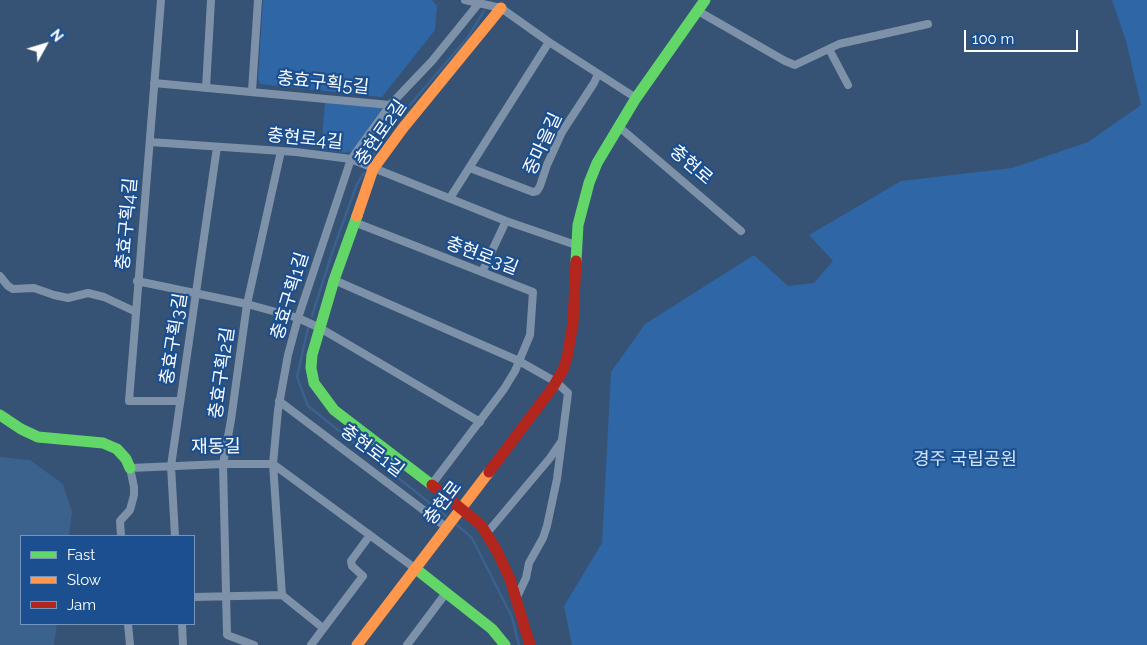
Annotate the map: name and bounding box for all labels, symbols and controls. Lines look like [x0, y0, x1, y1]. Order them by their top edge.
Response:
north arrow [20, 20, 70, 70]
scale bar [967, 20, 1081, 52]
text: N [47, 26, 66, 45]
text: 100 m [972, 30, 1014, 48]
street label: 충효구획5길 [276, 67, 370, 99]
street label: 충현로2길 [350, 96, 412, 170]
street label: 중마을길 [519, 109, 567, 179]
street label: 충현로4길 [266, 124, 344, 154]
street label: 충현로 [665, 141, 717, 189]
street label: 충효구획4길 [112, 177, 142, 271]
street label: 충현로3길 [443, 232, 521, 280]
street label: 충효구획1길 [266, 250, 314, 342]
street label: 충효구획3길 [156, 292, 192, 386]
street label: 충효구획2길 [205, 326, 239, 420]
street label: 충현로1길 [336, 420, 408, 482]
street label: 재동길 [191, 436, 241, 458]
park label: 경주 국립공원 [913, 449, 1017, 471]
street label: 충현로 [419, 477, 467, 529]
legend [20, 535, 195, 625]
text: Fast [67, 546, 95, 564]
text: Slow [67, 571, 101, 589]
text: Jam [67, 596, 96, 614]

